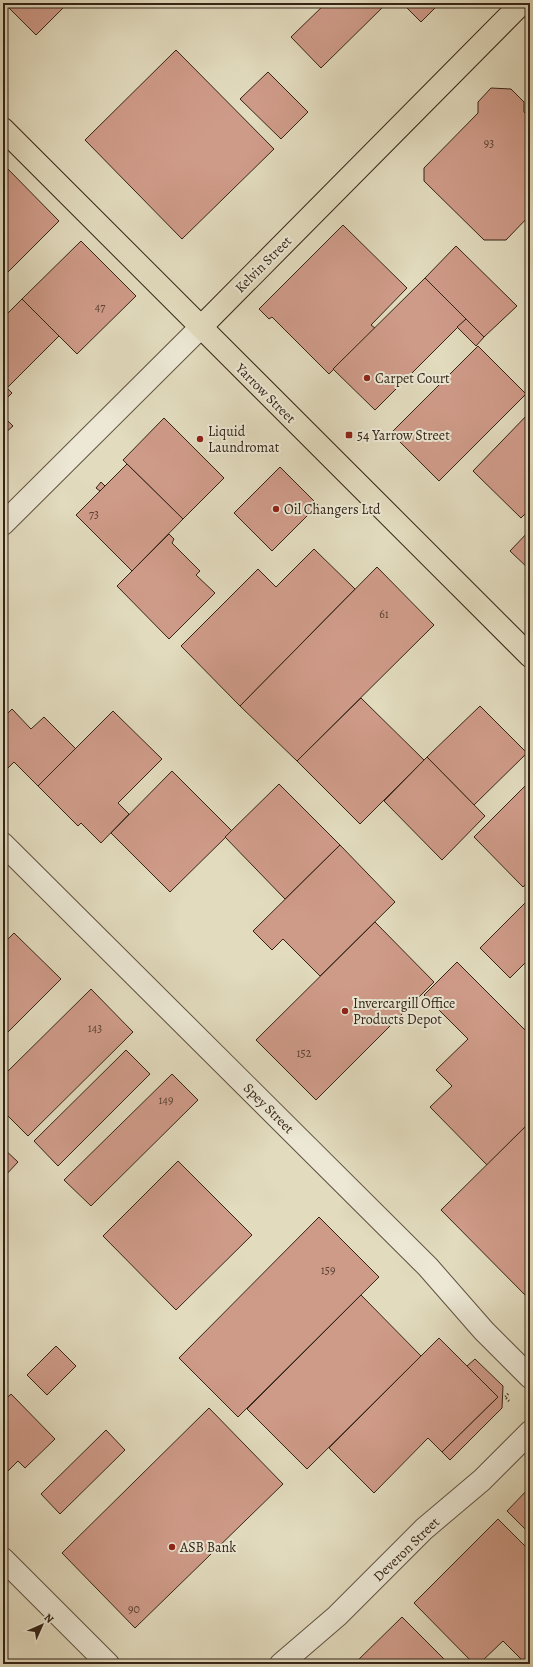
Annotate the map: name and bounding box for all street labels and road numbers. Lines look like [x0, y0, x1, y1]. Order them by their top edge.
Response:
street label: Kelvin Street [231, 232, 296, 297]
street label: Yarrow Street [231, 358, 300, 428]
street label: Spey Street [239, 1079, 298, 1138]
street label: Deveron Street [369, 1513, 444, 1586]

